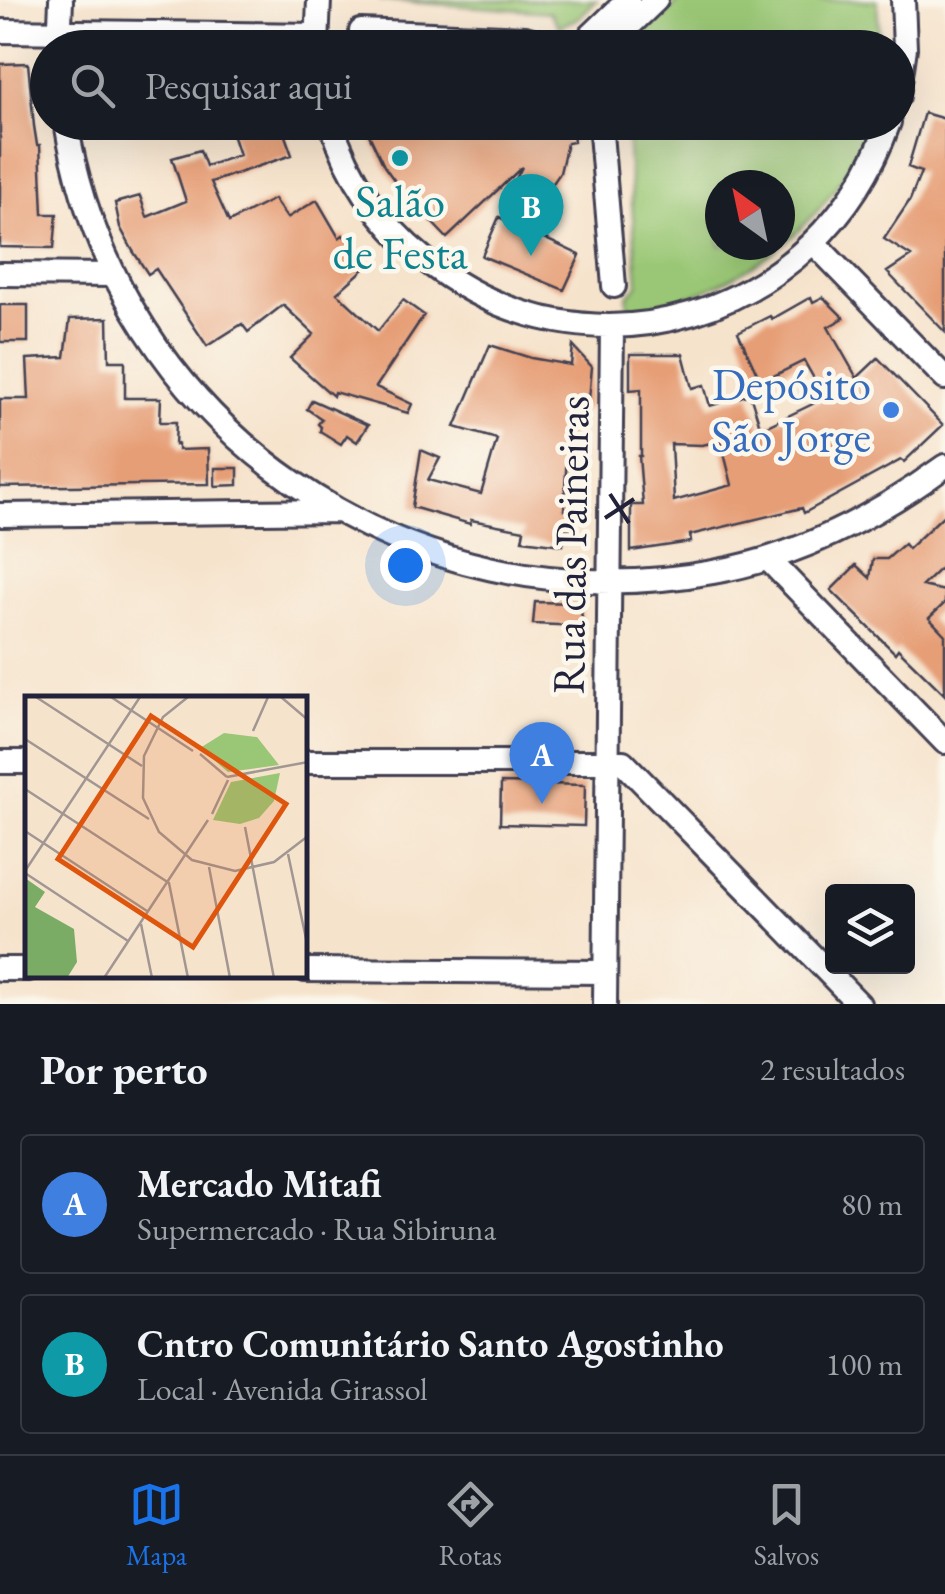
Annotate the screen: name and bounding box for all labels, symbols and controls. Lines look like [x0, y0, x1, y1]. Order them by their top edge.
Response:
search box [30, 30, 915, 140]
icon: search [65, 58, 120, 113]
text: Pesquisar aqui [145, 61, 352, 110]
marker: Salão de Festa [389, 147, 411, 169]
north arrow [705, 170, 795, 260]
place label: Salão de Festa [332, 172, 468, 282]
pin: B [498, 174, 564, 256]
place label: Depósito São Jorge [711, 355, 871, 465]
street label: Rua das Paineiras [538, 395, 602, 695]
marker: Depósito São Jorge [880, 399, 902, 421]
your location [380, 540, 431, 591]
inset map [25, 696, 308, 979]
pin: A [510, 722, 574, 804]
map controls [825, 884, 915, 974]
button: layers [825, 884, 915, 974]
text: Por perto [40, 1042, 208, 1097]
text: 2 resultados [760, 1048, 905, 1090]
text: Mercado Mitafi [137, 1159, 382, 1208]
text: A [63, 1183, 86, 1225]
text: 80 m [841, 1183, 903, 1225]
text: Supermercado · Rua Sibiruna [137, 1208, 496, 1250]
text: Cntro Comunitário Santo Agostinho [137, 1319, 724, 1368]
text: B [64, 1343, 85, 1385]
text: 100 m [826, 1343, 903, 1385]
text: Local · Avenida Girassol [137, 1368, 428, 1410]
tab: Mapa [126, 1477, 187, 1573]
tab: Rotas [439, 1477, 502, 1573]
tab: Salvos [754, 1477, 819, 1573]

